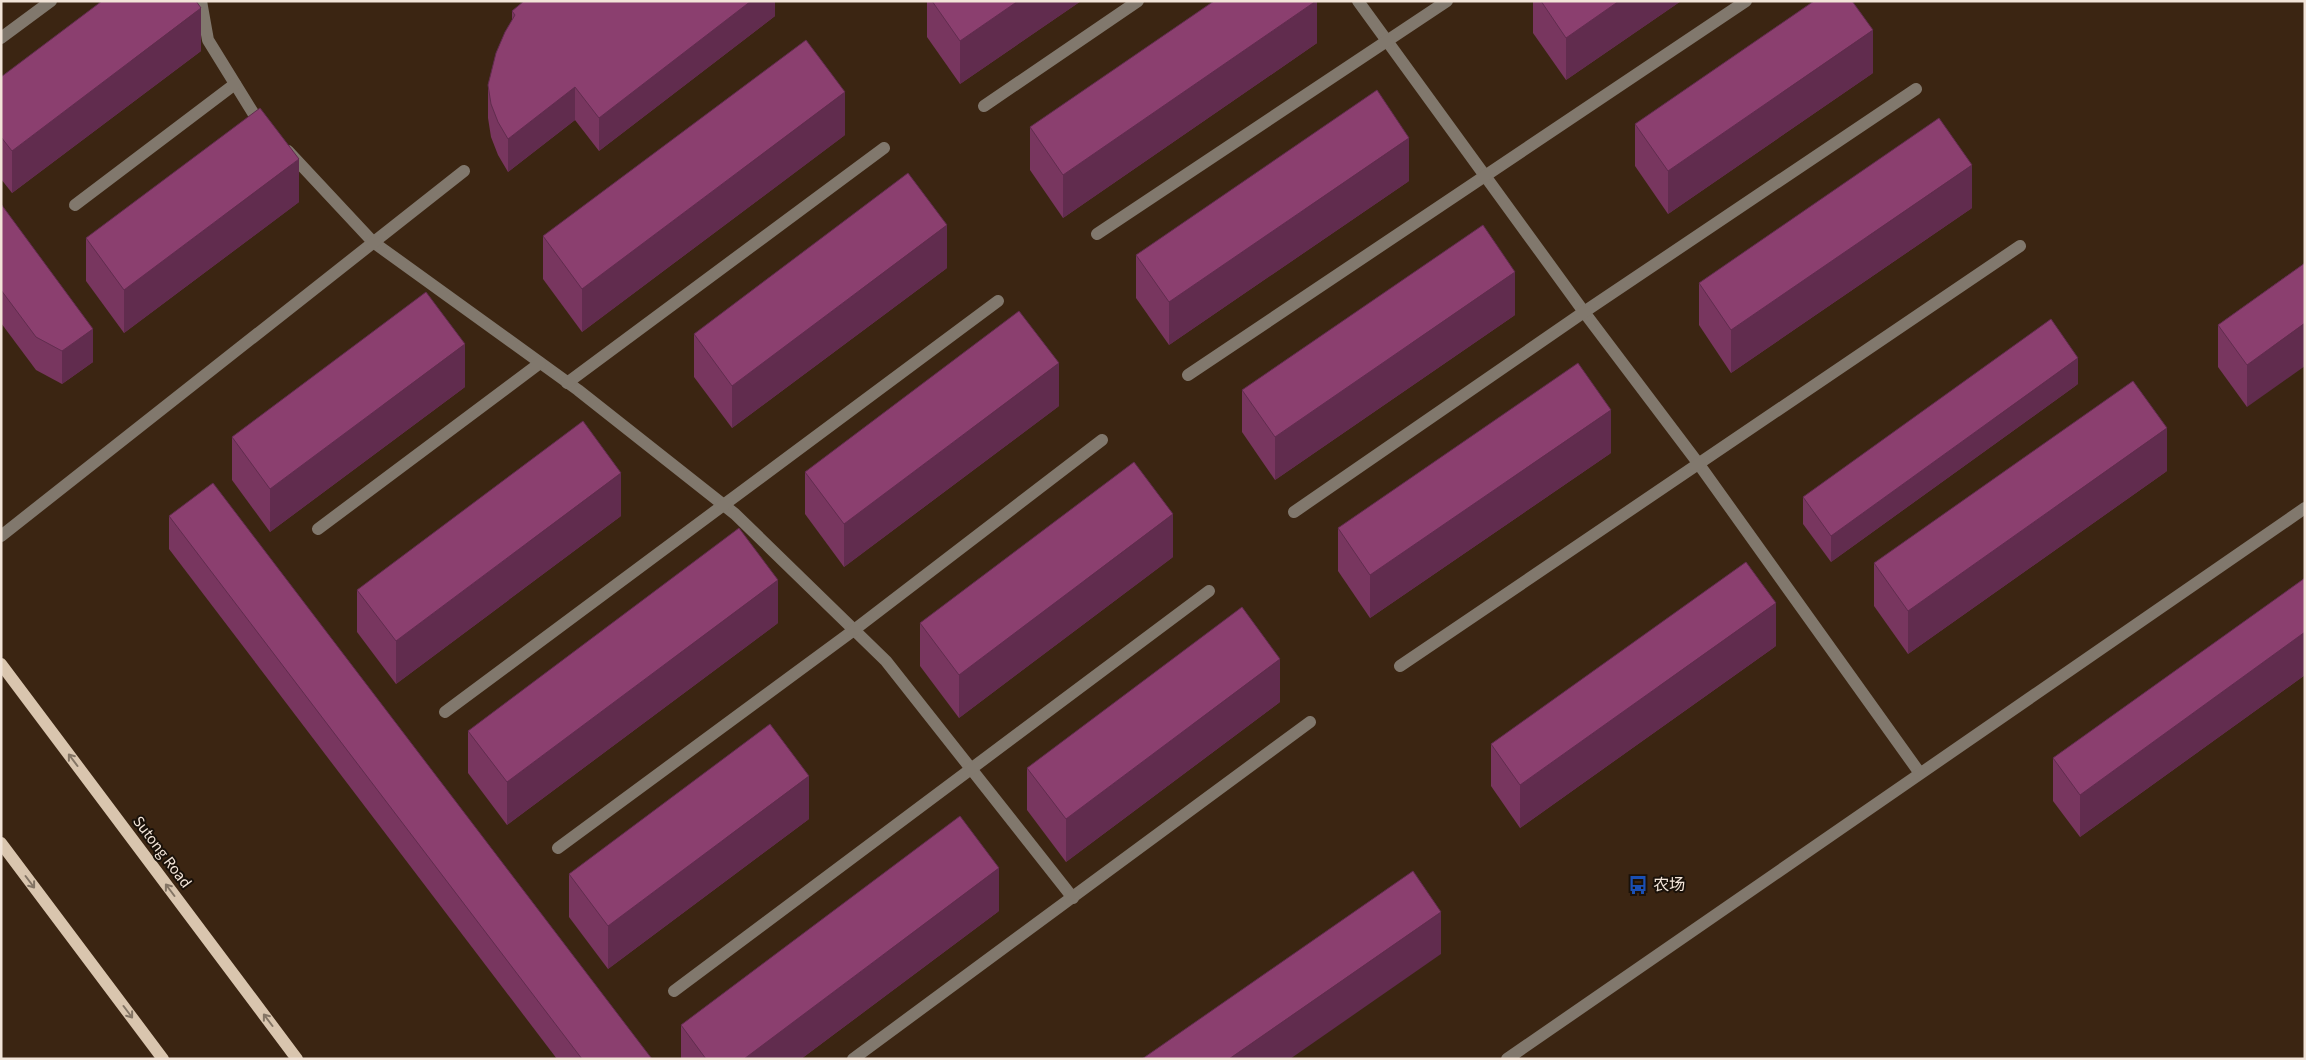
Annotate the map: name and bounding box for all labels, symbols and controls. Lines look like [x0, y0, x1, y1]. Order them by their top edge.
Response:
one-way arrow [68, 753, 78, 767]
street label: Sutong Road [127, 811, 197, 893]
bus stop icon: 农场 [1627, 874, 1649, 896]
place label: 农场 [1653, 874, 1685, 896]
one-way arrow [25, 875, 36, 888]
one-way arrow [165, 884, 176, 897]
one-way arrow [123, 1005, 133, 1019]
one-way arrow [263, 1013, 273, 1027]

